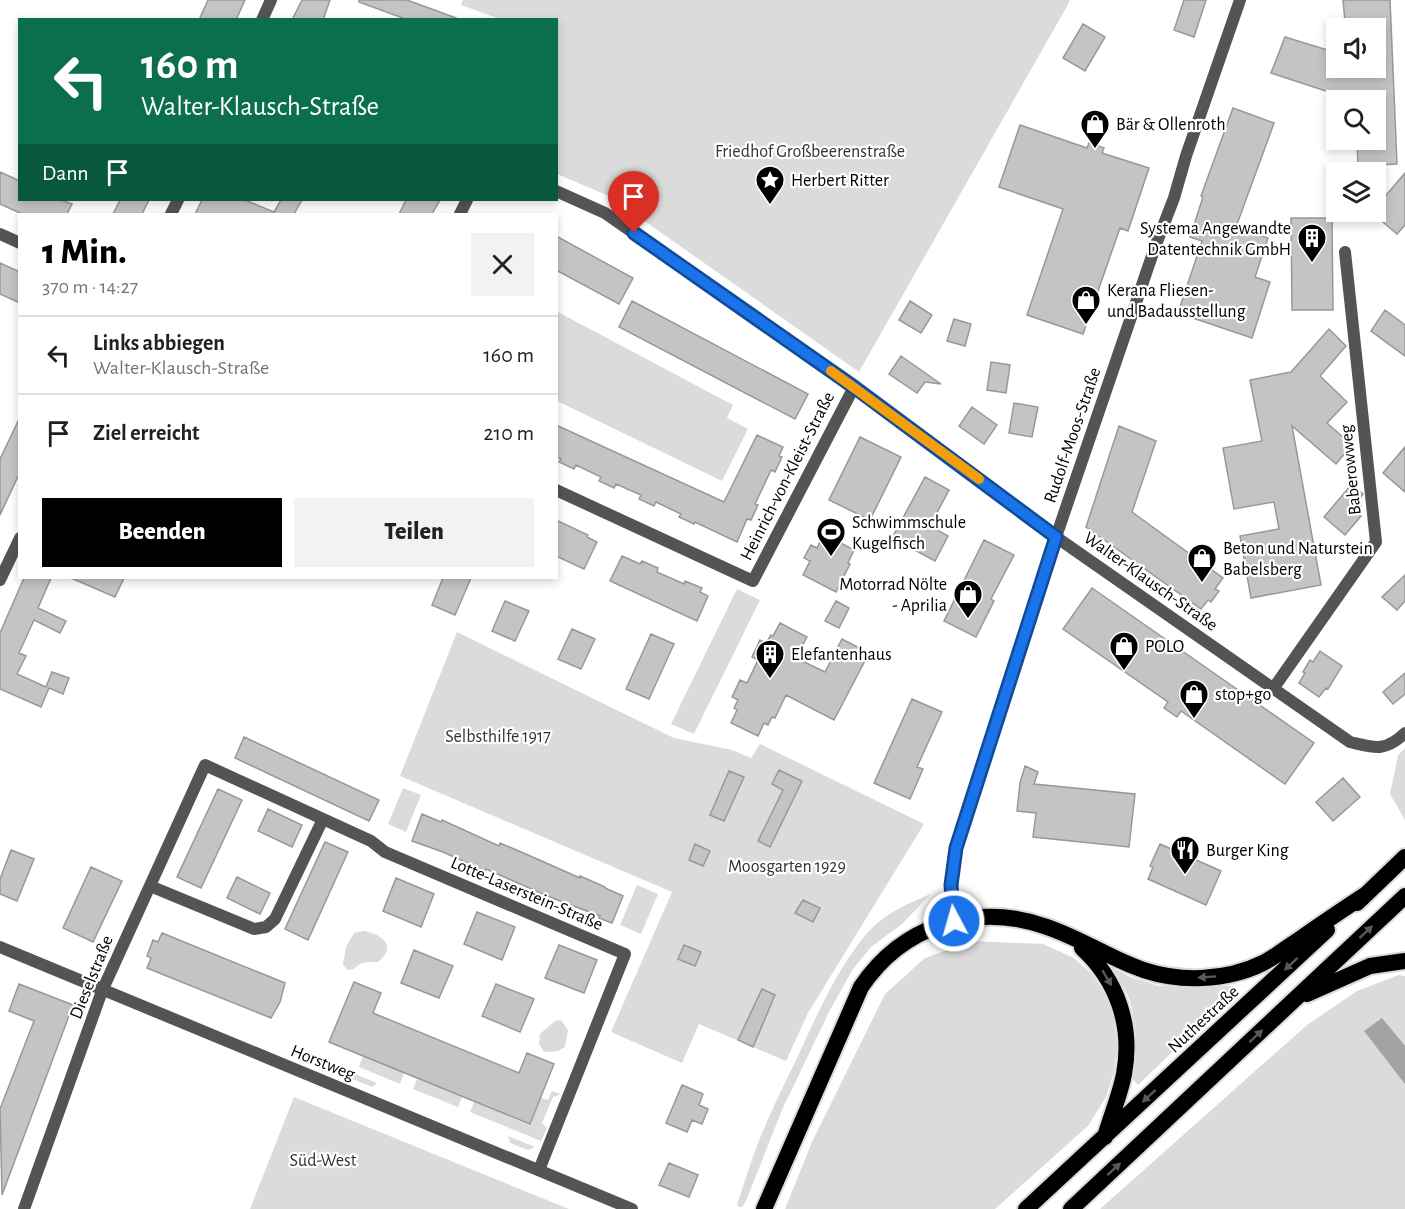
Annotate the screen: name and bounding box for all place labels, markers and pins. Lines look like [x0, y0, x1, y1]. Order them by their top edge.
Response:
shop icon: Bär & Ollenroth [1079, 108, 1111, 150]
place label: Bär & Ollenroth [1116, 116, 1226, 134]
place icon: Herbert Ritter [754, 164, 786, 206]
pin [608, 171, 659, 233]
place label: Herbert Ritter [791, 172, 889, 190]
place label: Systema Angewandte Datentechnik GmbH [1140, 220, 1291, 259]
building icon: Systema Angewandte Datentechnik GmbH [1296, 222, 1328, 264]
place label: Kerana Fliesen- und Badausstellung [1107, 282, 1246, 321]
shop icon: Kerana Fliesen- und Badausstellung [1070, 284, 1102, 326]
place label: Schwimmschule Kugelfisch [852, 514, 966, 553]
sports icon: Schwimmschule Kugelfisch [815, 516, 847, 558]
place label: Beton und Naturstein Babelsberg [1223, 540, 1373, 579]
shop icon: Beton und Naturstein Babelsberg [1186, 542, 1218, 584]
place label: Motorrad Nölte - Aprilia [839, 576, 947, 615]
shop icon: Motorrad Nölte - Aprilia [952, 578, 984, 620]
shop icon: POLO [1108, 630, 1140, 672]
building icon: Elefantenhaus [754, 638, 786, 680]
place label: POLO [1145, 638, 1184, 656]
place label: Elefantenhaus [791, 646, 892, 664]
shop icon: stop+go [1178, 678, 1210, 720]
place label: stop+go [1215, 686, 1272, 704]
restaurant icon: Burger King [1169, 834, 1201, 876]
place label: Burger King [1206, 842, 1289, 860]

